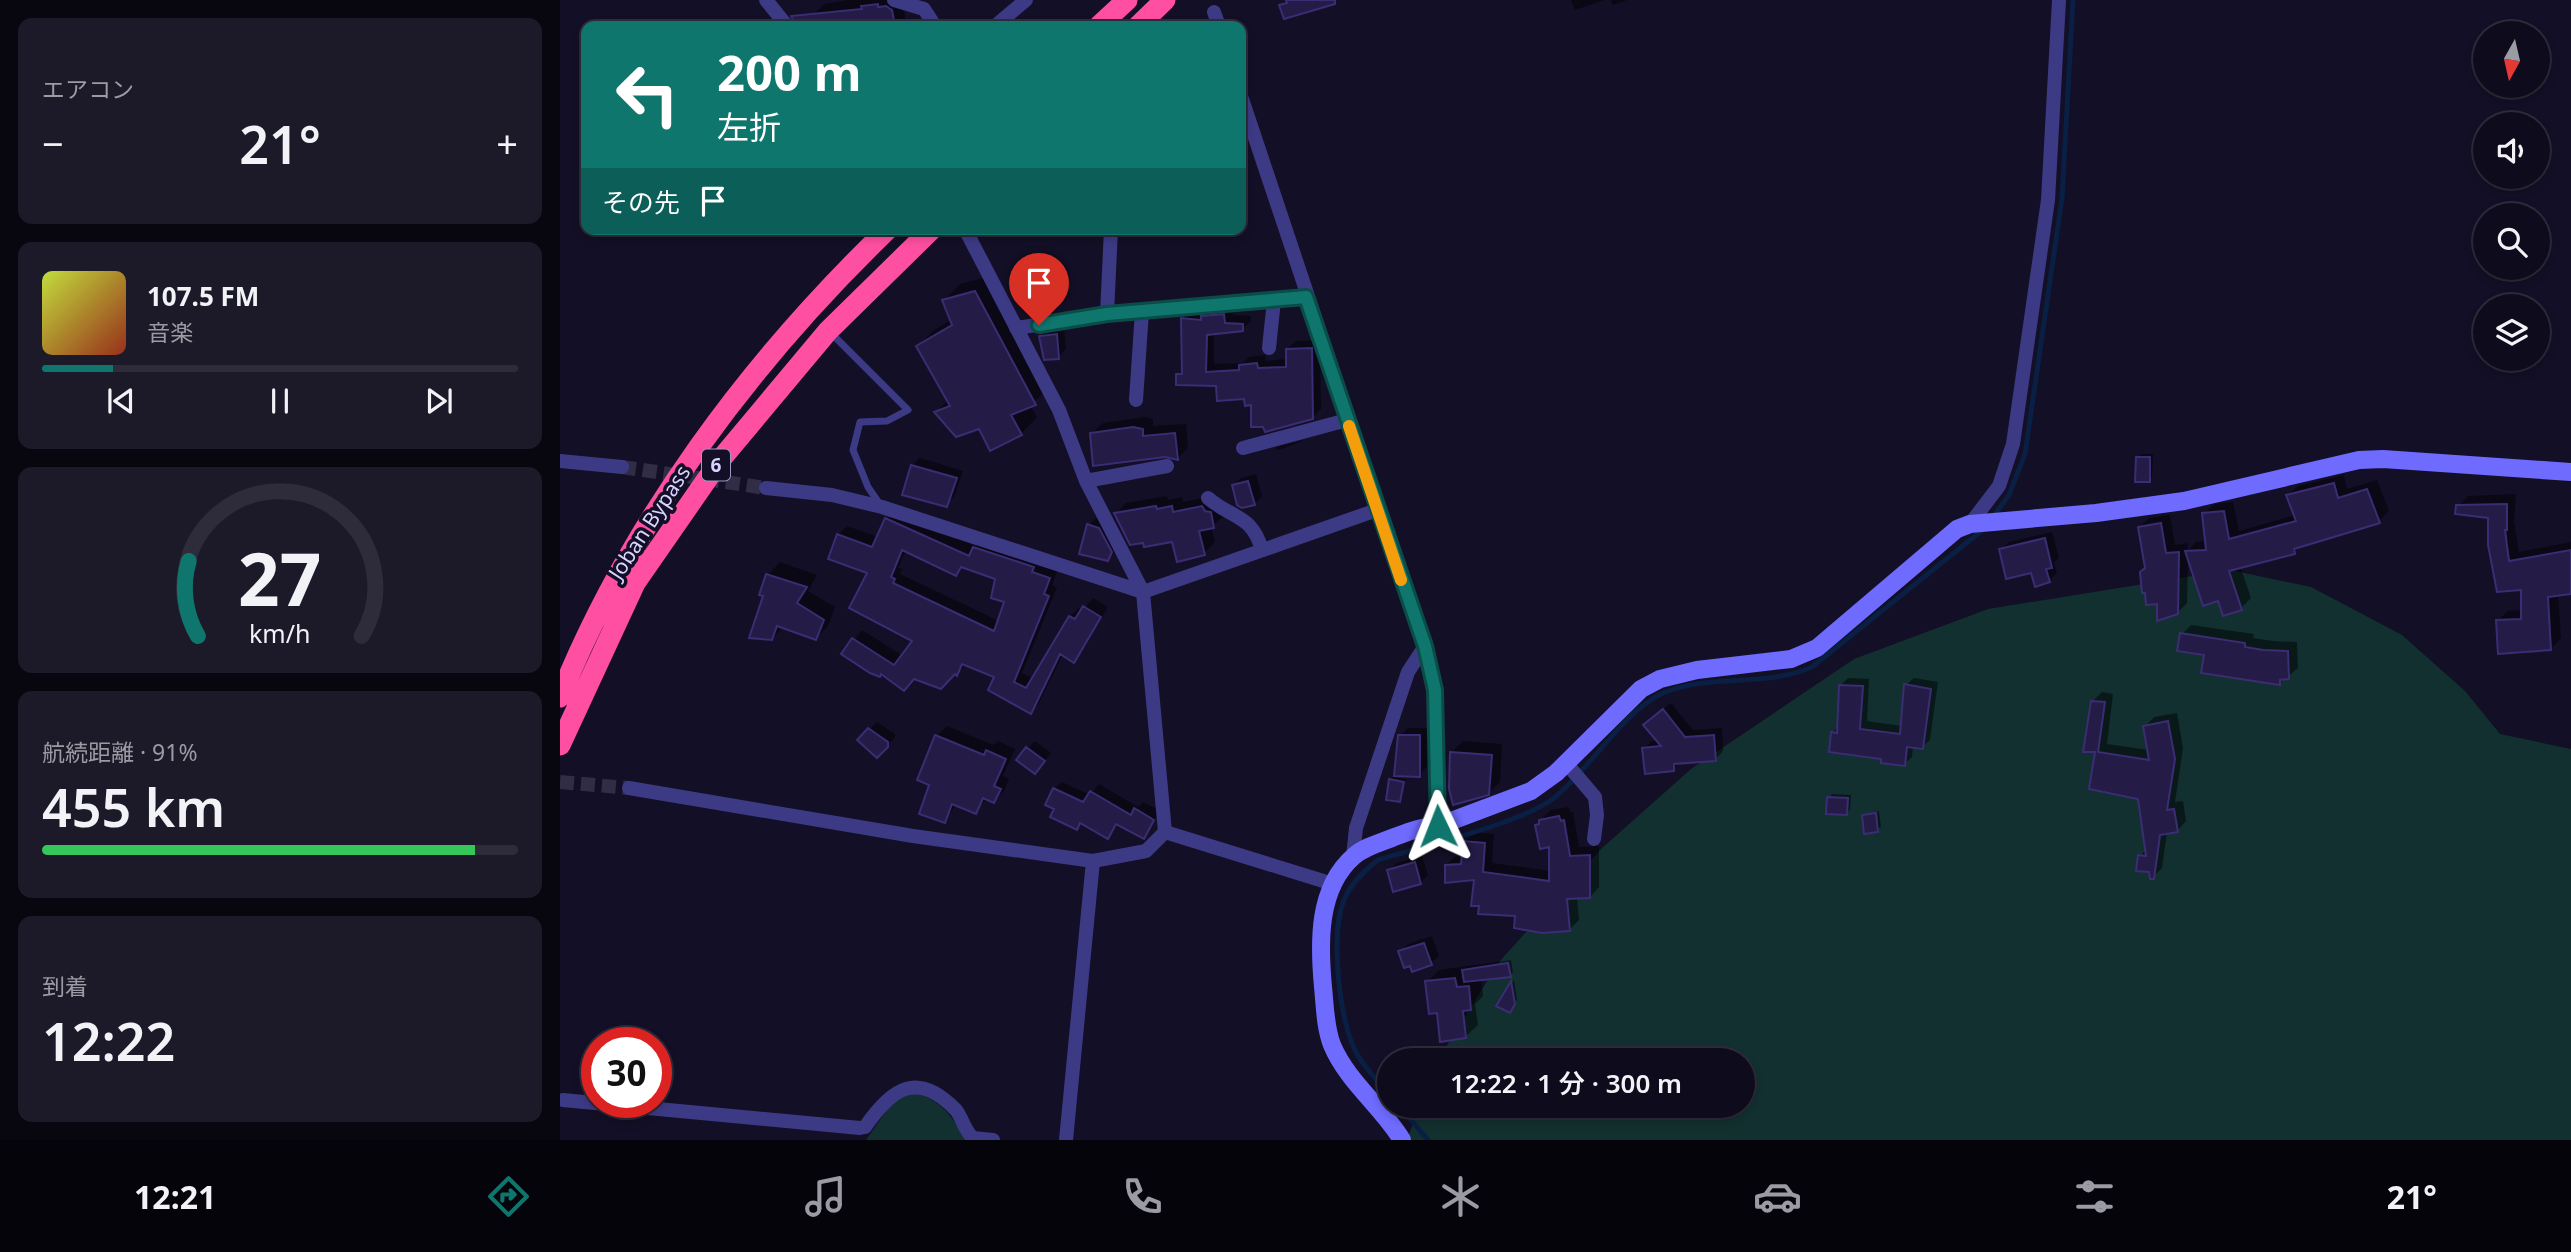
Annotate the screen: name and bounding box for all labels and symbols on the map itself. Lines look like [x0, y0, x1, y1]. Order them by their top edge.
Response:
north arrow [2473, 21, 2550, 98]
pin [1009, 253, 1069, 325]
road number: 6 [702, 450, 730, 480]
street label: Joban Bypass [601, 460, 696, 586]
position arrow [1401, 789, 1475, 863]
speed limit sign: 30 [581, 1027, 672, 1118]

